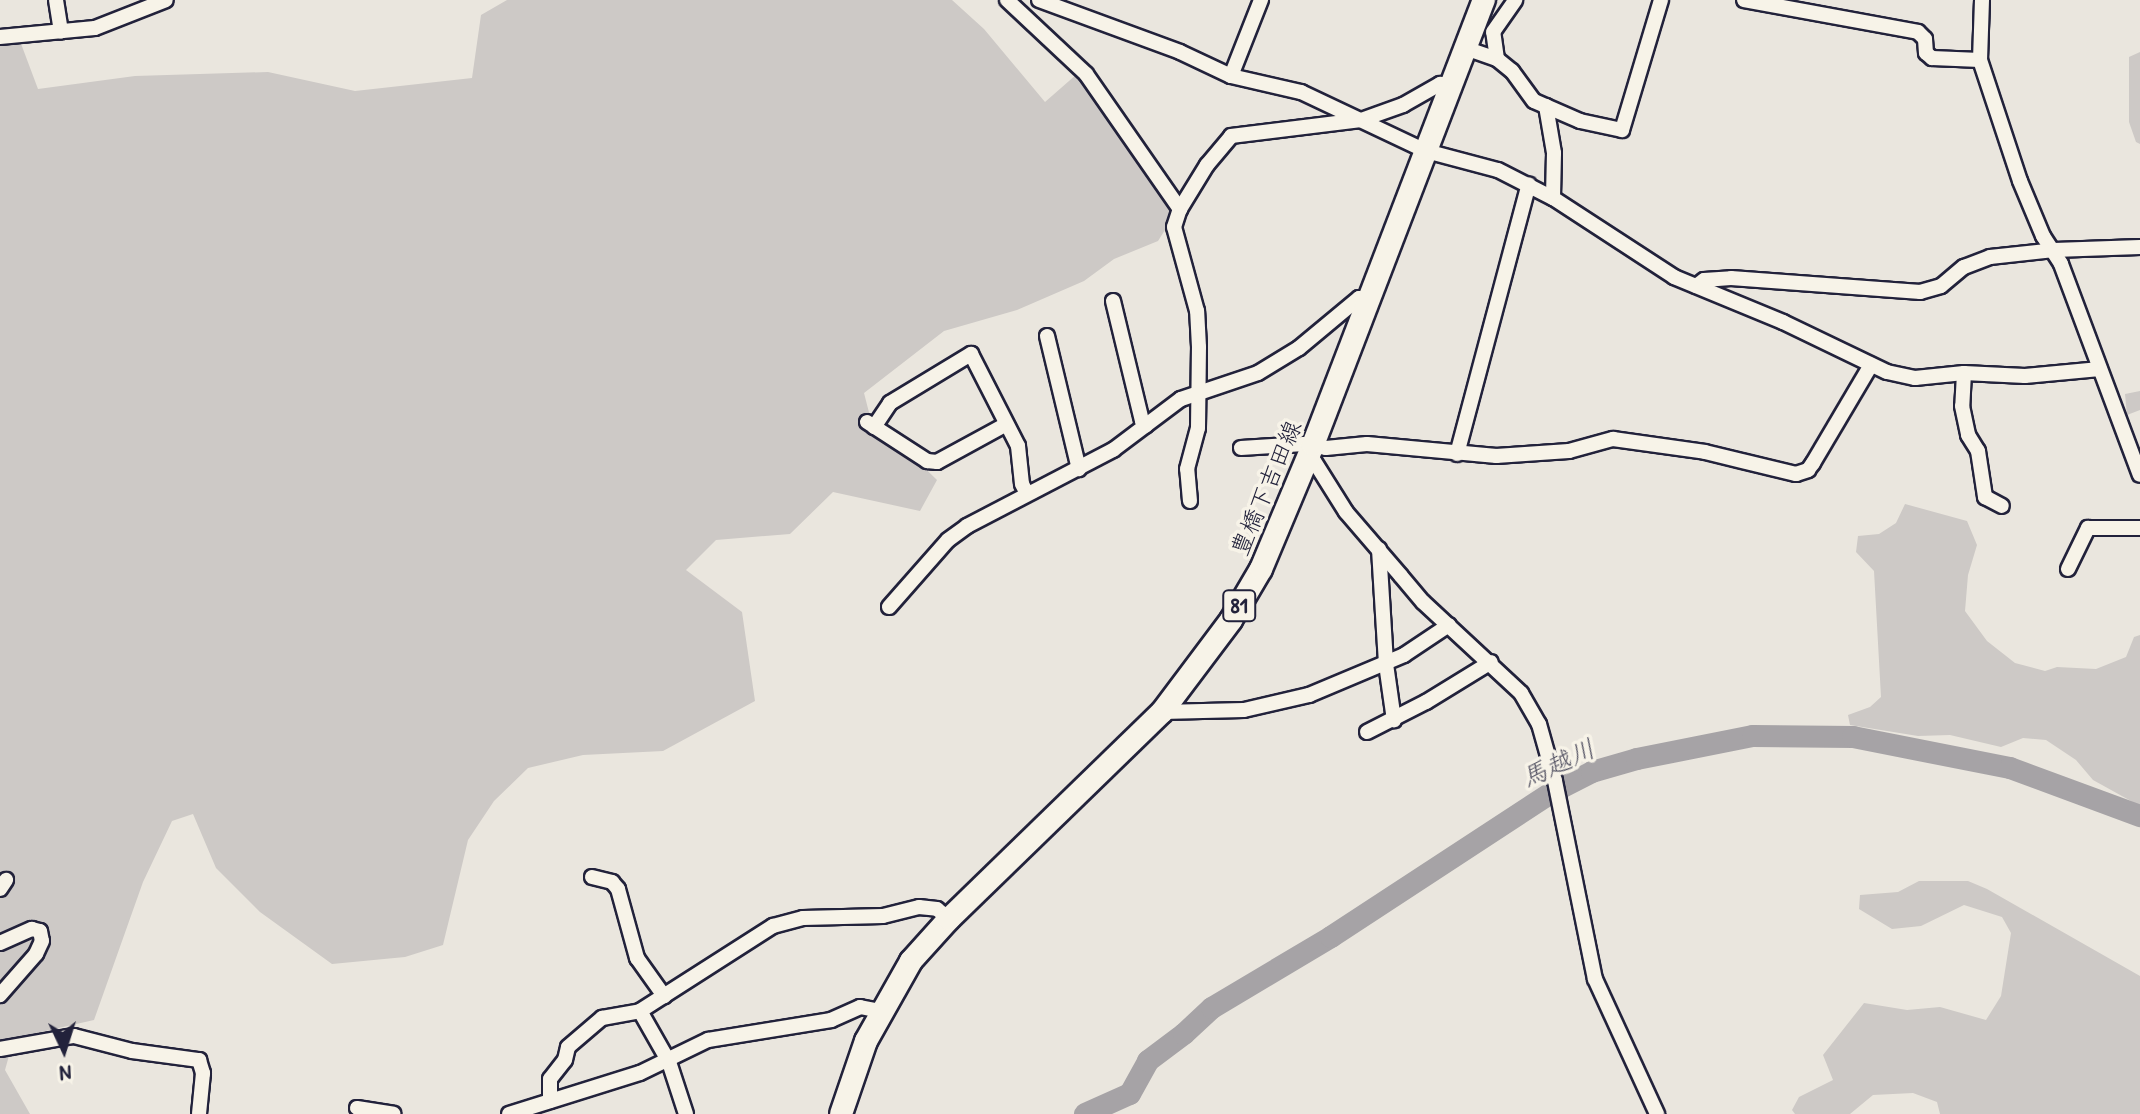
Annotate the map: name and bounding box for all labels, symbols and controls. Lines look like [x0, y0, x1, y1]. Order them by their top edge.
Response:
street label: 豊橋下吉田線 [1225, 416, 1307, 560]
road number: 81 [1221, 588, 1257, 624]
water label: 馬越川 [1516, 732, 1600, 794]
north arrow [24, 1010, 104, 1090]
text: N [59, 1059, 73, 1089]

